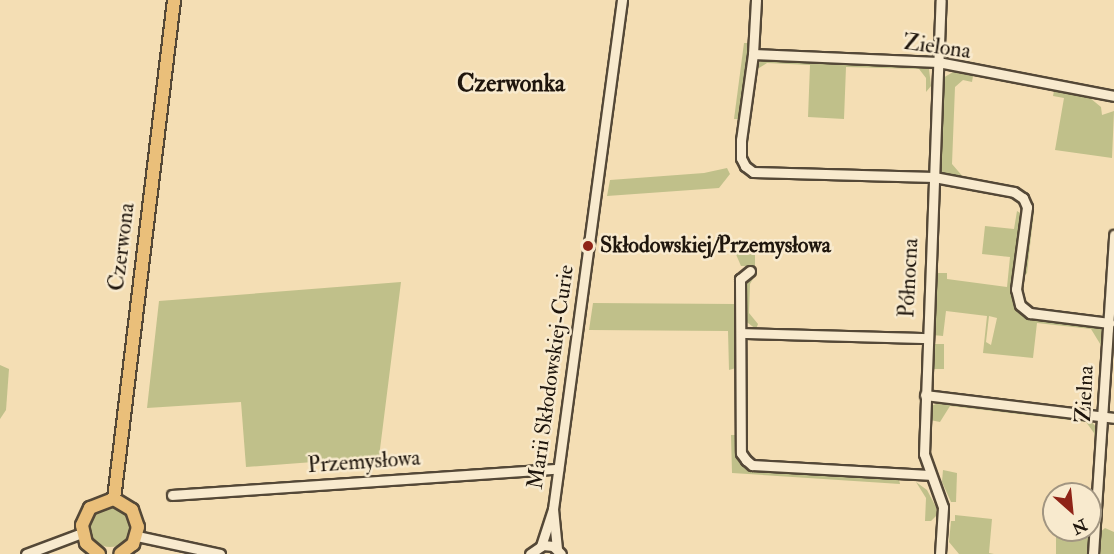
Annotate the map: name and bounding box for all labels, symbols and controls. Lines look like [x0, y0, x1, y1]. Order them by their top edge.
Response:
street label: Zielona [902, 29, 972, 65]
district label: Czerwonka [457, 70, 565, 98]
street label: Czerwona [104, 201, 140, 293]
place label: Skłodowskiej/Przemysłowa [600, 233, 831, 259]
street label: Północna [894, 238, 924, 318]
marker: Skłodowskiej/Przemysłowa [581, 239, 595, 253]
street label: Marii Skłodowskiej-Curie [522, 263, 580, 491]
street label: Zielna [1070, 365, 1100, 423]
street label: Przemysłowa [307, 445, 421, 479]
north arrow [1042, 482, 1102, 542]
text: N [1068, 514, 1090, 538]

